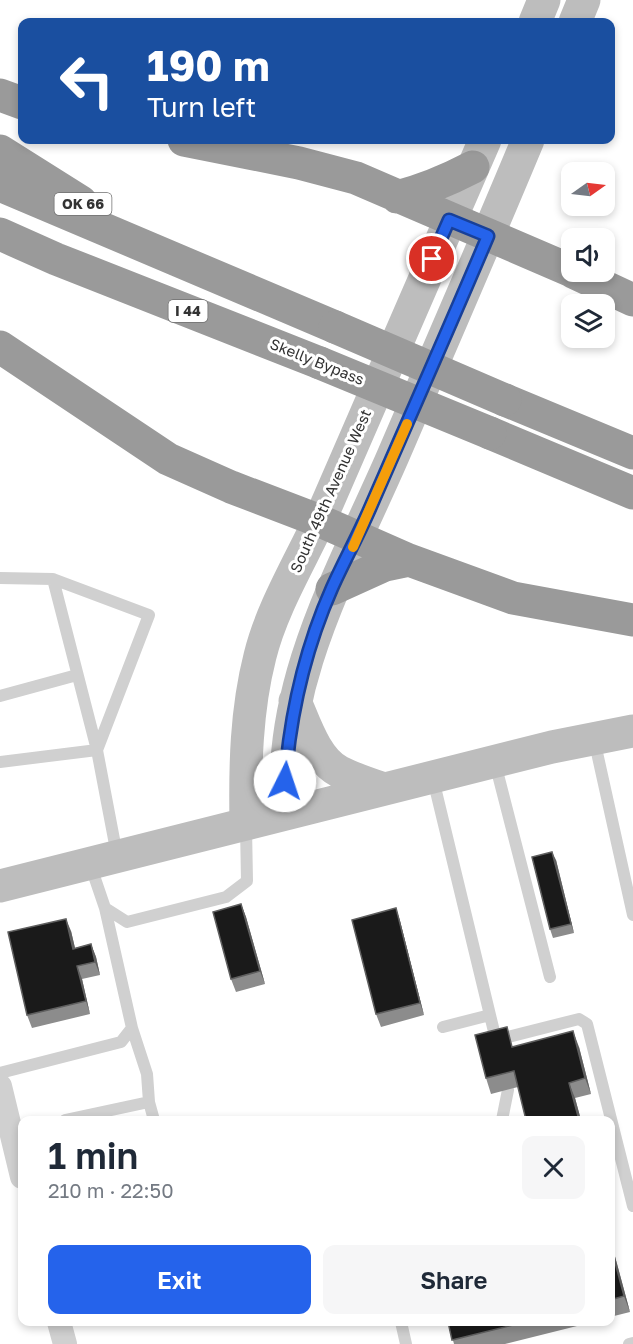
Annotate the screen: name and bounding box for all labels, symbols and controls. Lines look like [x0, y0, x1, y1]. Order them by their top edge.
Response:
text: 190 m [147, 40, 270, 90]
icon: left [48, 42, 126, 120]
text: Turn left [147, 91, 256, 123]
north arrow [561, 162, 615, 216]
map controls [561, 162, 615, 348]
road number: OK 66 [54, 193, 112, 215]
button: sound [561, 228, 615, 282]
pin [406, 233, 457, 284]
icon: arrive [415, 242, 448, 275]
button: layers [561, 294, 615, 348]
road number: I 44 [168, 300, 207, 322]
street label: Skelly Bypass [268, 334, 367, 388]
street label: South 49th Avenue West [286, 406, 374, 575]
position arrow [253, 749, 317, 813]
text: 1 min [48, 1134, 138, 1177]
button: close [522, 1136, 585, 1199]
text: 210 m · 22:50 [48, 1178, 174, 1202]
button: Exit [48, 1245, 311, 1314]
button: Share [323, 1245, 585, 1314]

